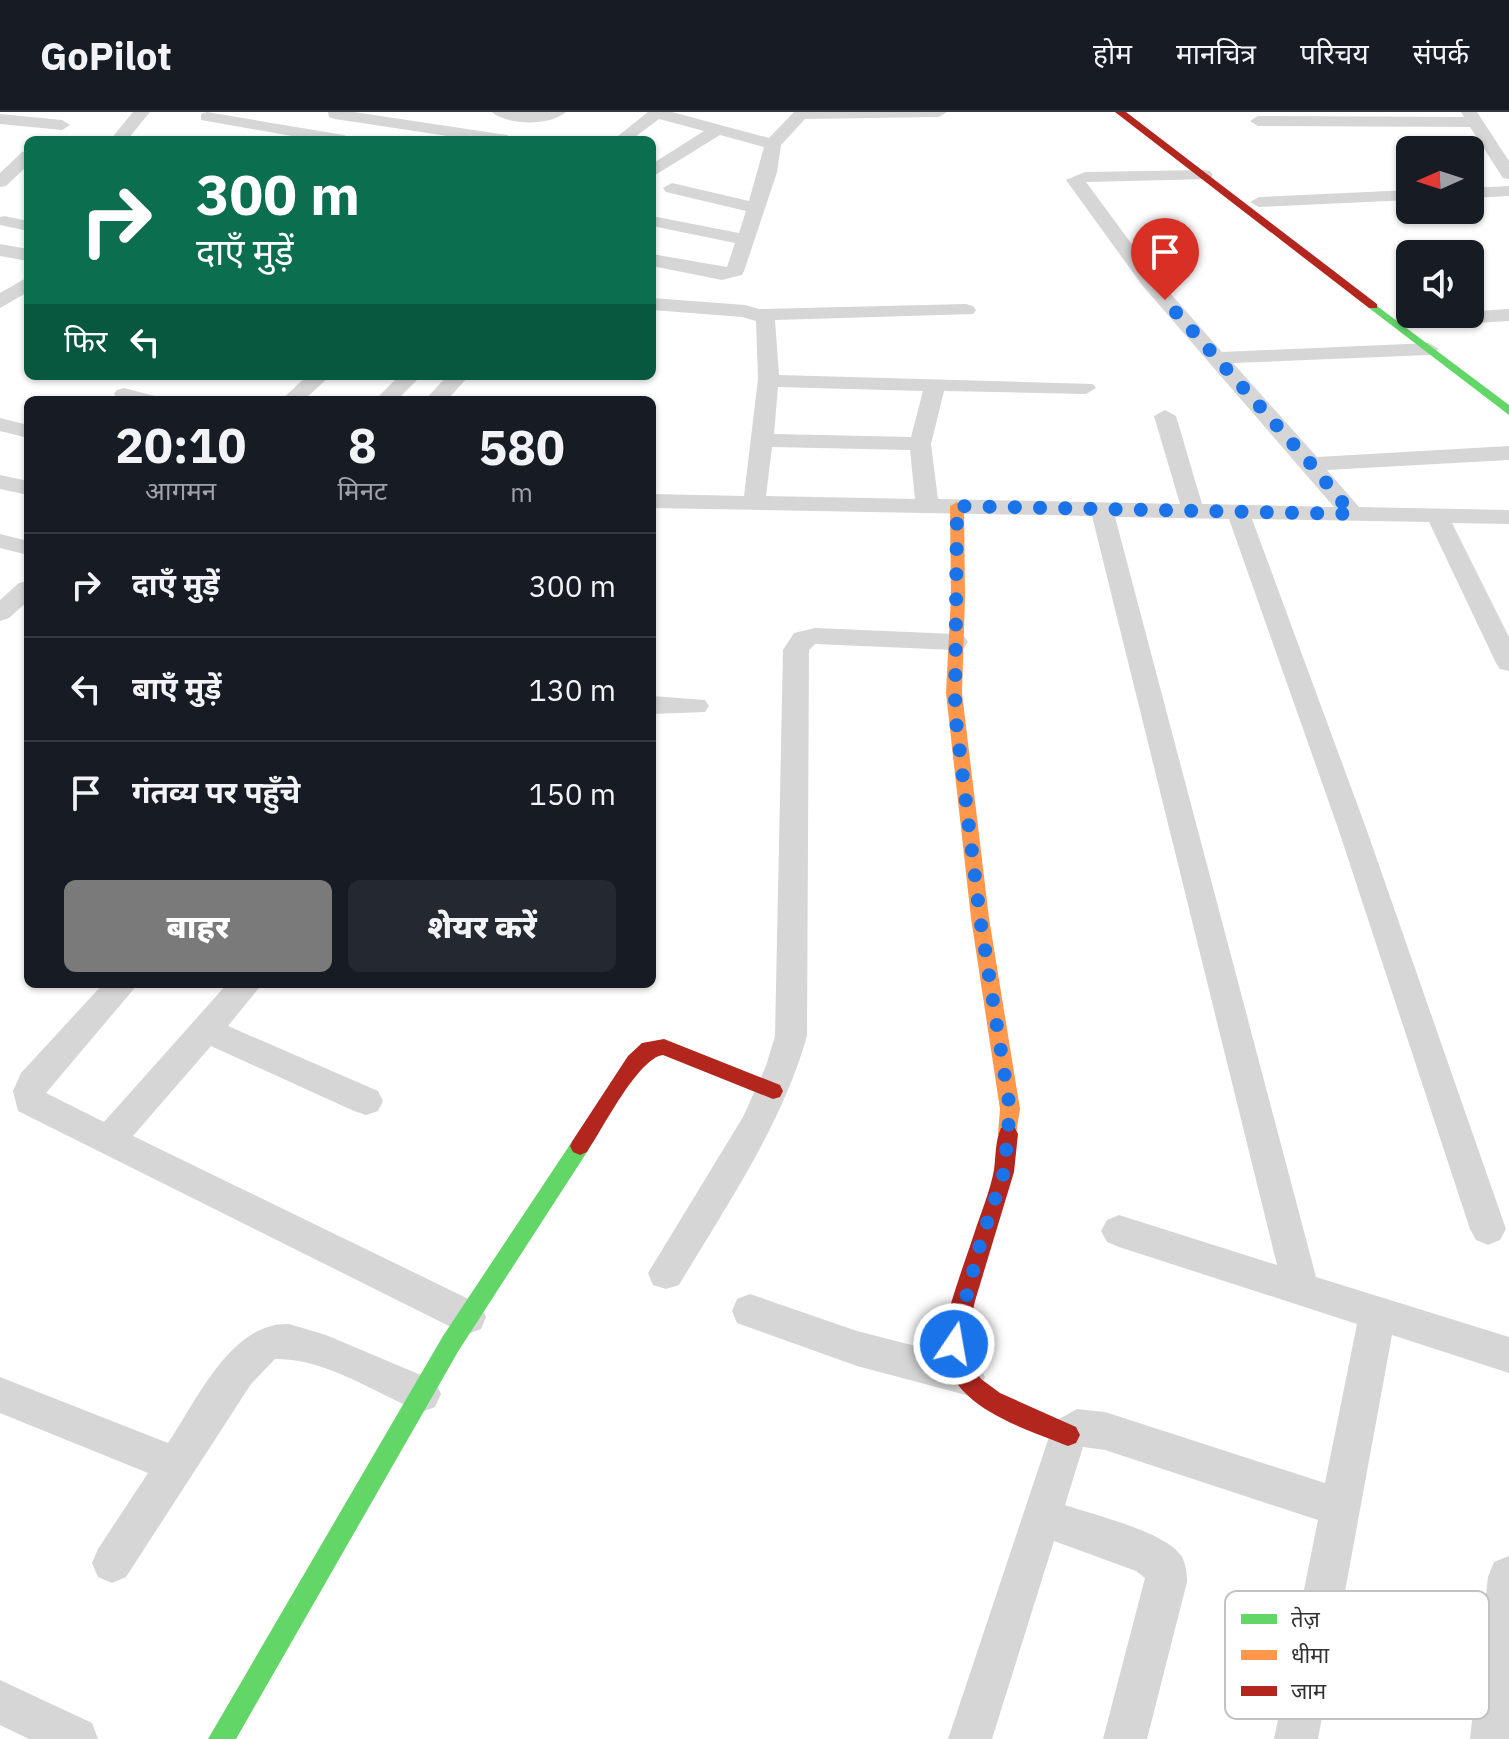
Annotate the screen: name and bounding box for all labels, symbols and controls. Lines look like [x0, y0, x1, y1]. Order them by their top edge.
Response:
text: GoPilot [40, 31, 172, 80]
text: होम [1093, 35, 1132, 72]
text: मानचित्र [1176, 35, 1256, 72]
text: परिचय [1300, 35, 1369, 72]
text: संपर्क [1413, 35, 1469, 72]
north arrow [1396, 136, 1484, 224]
map controls [1396, 136, 1484, 328]
text: 300 m [196, 158, 360, 230]
icon: right [64, 168, 168, 272]
pin [1131, 218, 1199, 300]
text: दाएँ मुड़ें [196, 228, 294, 275]
icon: arrive [1143, 230, 1187, 274]
button: sound [1396, 240, 1484, 328]
icon: left [123, 320, 167, 364]
text: फिर [64, 321, 107, 360]
text: 20:10 [115, 414, 246, 476]
text: 8 [348, 414, 377, 476]
text: 580 [478, 416, 565, 478]
text: आगमन [145, 473, 216, 507]
text: मिनट [337, 473, 387, 507]
text: m [510, 475, 533, 509]
icon: right [64, 563, 108, 607]
text: दाएँ मुड़ें [132, 564, 220, 603]
text: 300 m [529, 566, 616, 605]
icon: left [64, 667, 108, 711]
text: बाएँ मुड़ें [132, 668, 221, 707]
text: 130 m [529, 670, 616, 709]
icon: arrive [64, 771, 108, 815]
text: गंतव्य पर पहुँचे [132, 772, 300, 811]
text: 150 m [529, 774, 616, 813]
button: बाहर [64, 880, 332, 972]
button: शेयर करें [348, 880, 616, 972]
position arrow [912, 1302, 996, 1386]
legend [1225, 1591, 1489, 1719]
text: तेज़ [1291, 1604, 1321, 1633]
text: धीमा [1291, 1640, 1329, 1669]
text: जाम [1291, 1676, 1327, 1705]

